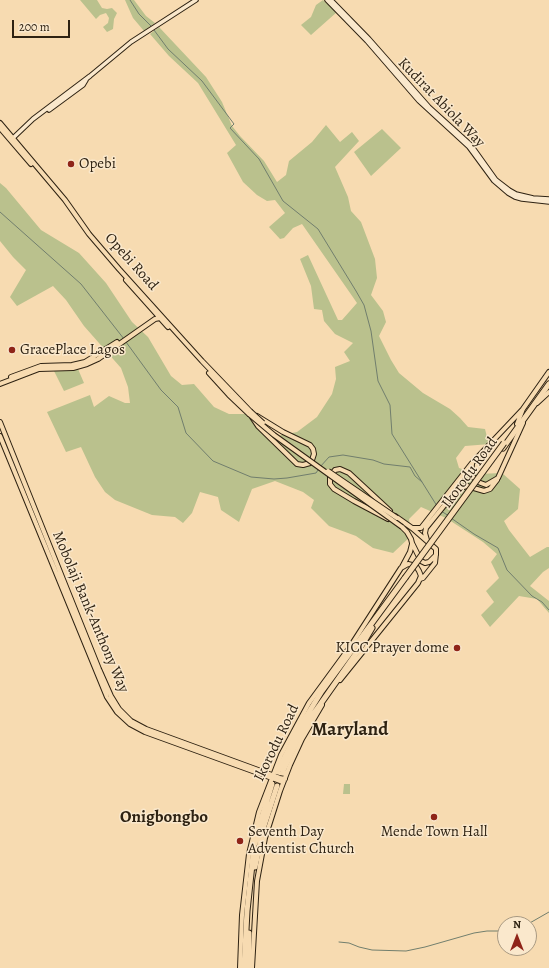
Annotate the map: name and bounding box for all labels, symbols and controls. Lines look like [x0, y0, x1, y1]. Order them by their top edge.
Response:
scale bar [14, 12, 72, 38]
text: 200 m [19, 19, 50, 35]
street label: Kudirat Abiola Way [394, 54, 488, 152]
place label: Opebi [79, 155, 116, 173]
marker: Opebi [66, 159, 76, 169]
street label: Opebi Road [101, 230, 161, 294]
place label: GracePlace Lagos [20, 341, 125, 359]
marker: GracePlace Lagos [7, 345, 17, 355]
street label: Ikorodu Road [438, 434, 502, 512]
street label: Mobolaji Bank-Anthony Way [48, 529, 132, 695]
place label: KICC Prayer dome [336, 639, 449, 657]
marker: KICC Prayer dome [452, 643, 462, 653]
street label: Ikorodu Road [251, 702, 303, 784]
district label: Maryland [312, 719, 388, 741]
district label: Onigbongbo [120, 808, 208, 828]
marker: Mende Town Hall [429, 812, 439, 822]
place label: Seventh Day Adventist Church [248, 823, 355, 858]
place label: Mende Town Hall [381, 823, 487, 841]
marker: Seventh Day Adventist Church [235, 836, 245, 846]
north arrow [497, 916, 537, 956]
text: N [513, 917, 521, 932]

